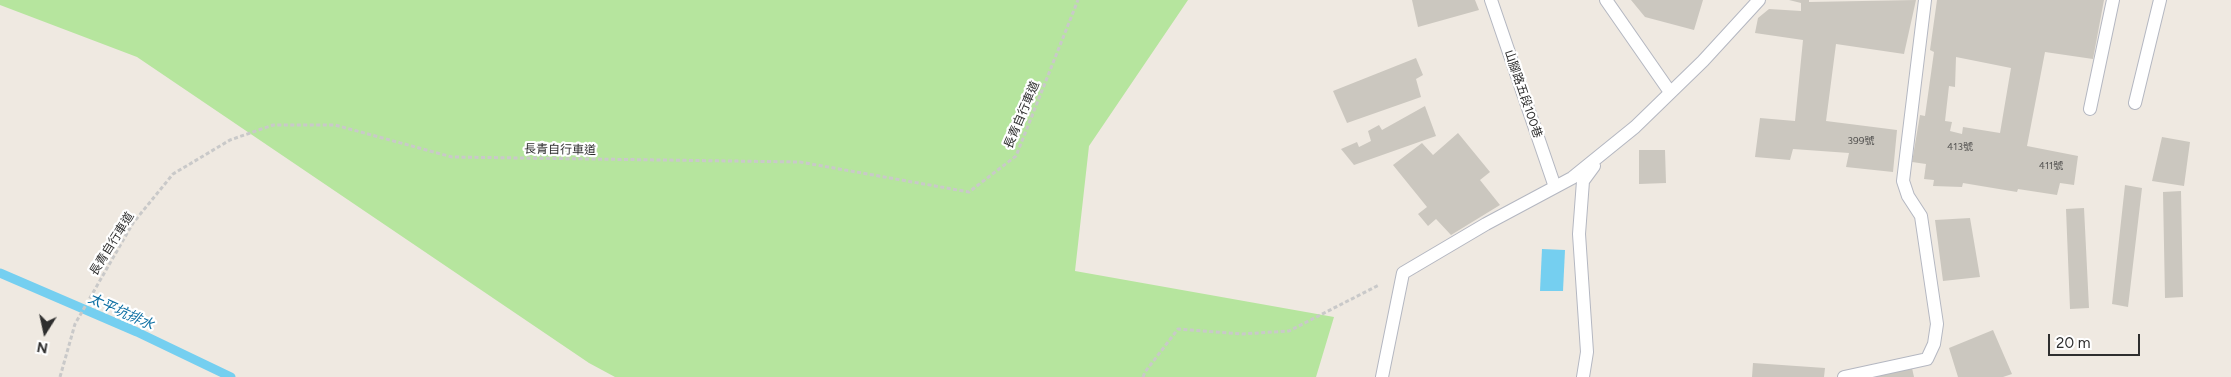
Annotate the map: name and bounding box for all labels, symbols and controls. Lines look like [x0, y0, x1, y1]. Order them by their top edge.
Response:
street label: 山腳路五段100巷 [1501, 48, 1545, 140]
street label: 長青自行車道 [1001, 79, 1043, 151]
house number: 399號 [1848, 135, 1874, 147]
house number: 413號 [1947, 141, 1973, 153]
street label: 長青自行車道 [524, 142, 596, 158]
house number: 411號 [2039, 160, 2063, 172]
street label: 長青自行車道 [87, 210, 137, 278]
water label: 太平坑排水 [86, 290, 156, 334]
north arrow [20, 307, 70, 357]
scale bar [2051, 324, 2144, 356]
text: 20 m [2056, 334, 2090, 352]
text: N [36, 338, 49, 357]

